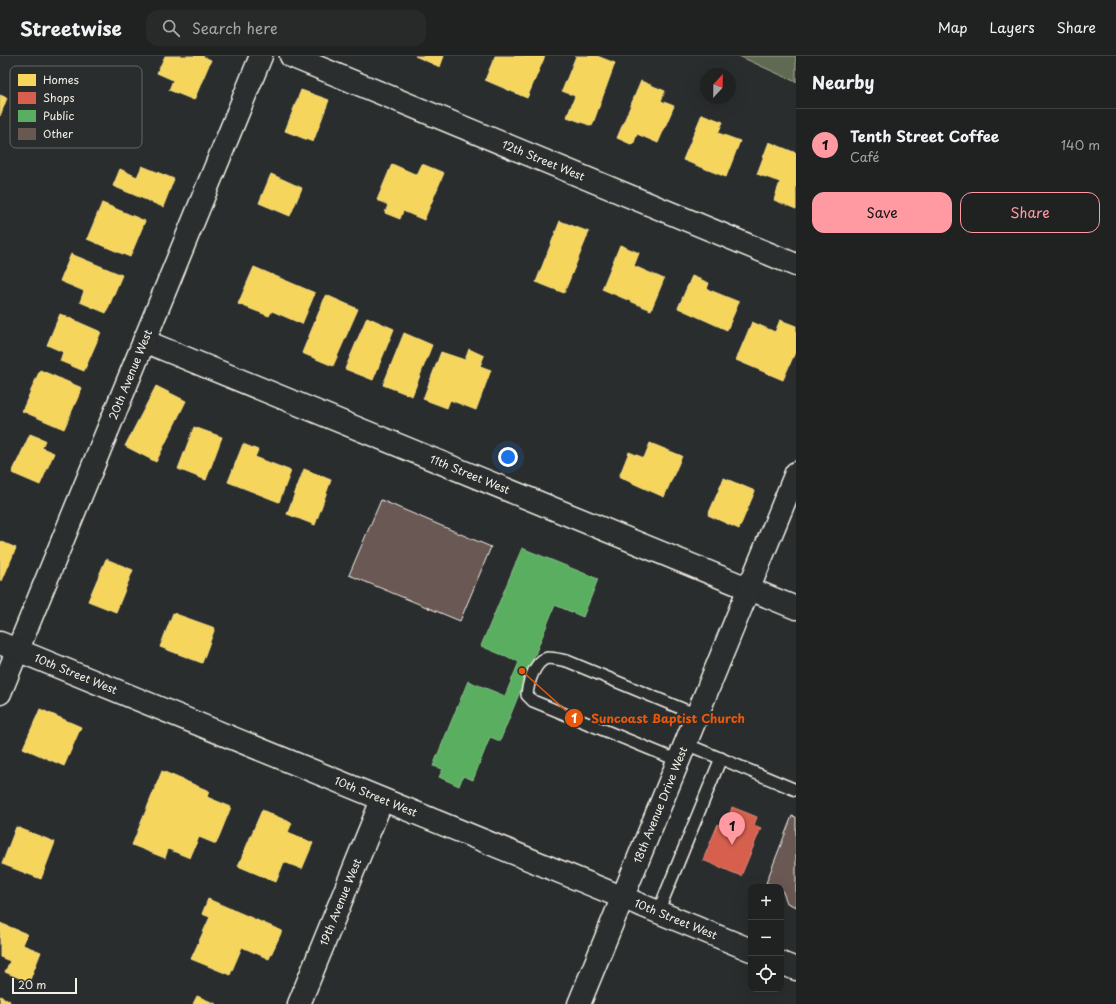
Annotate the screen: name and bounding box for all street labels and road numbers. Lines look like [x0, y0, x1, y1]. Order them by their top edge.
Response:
street label: 12th Street West [499, 135, 588, 185]
street label: 20th Avenue West [104, 326, 156, 422]
street label: 11th Street West [427, 450, 513, 498]
street label: 10th Street West [32, 649, 121, 698]
street label: 18th Avenue Drive West [628, 743, 692, 866]
street label: 10th Street West [332, 772, 421, 821]
street label: 19th Avenue West [315, 855, 366, 948]
street label: 10th Street West [632, 894, 720, 944]

